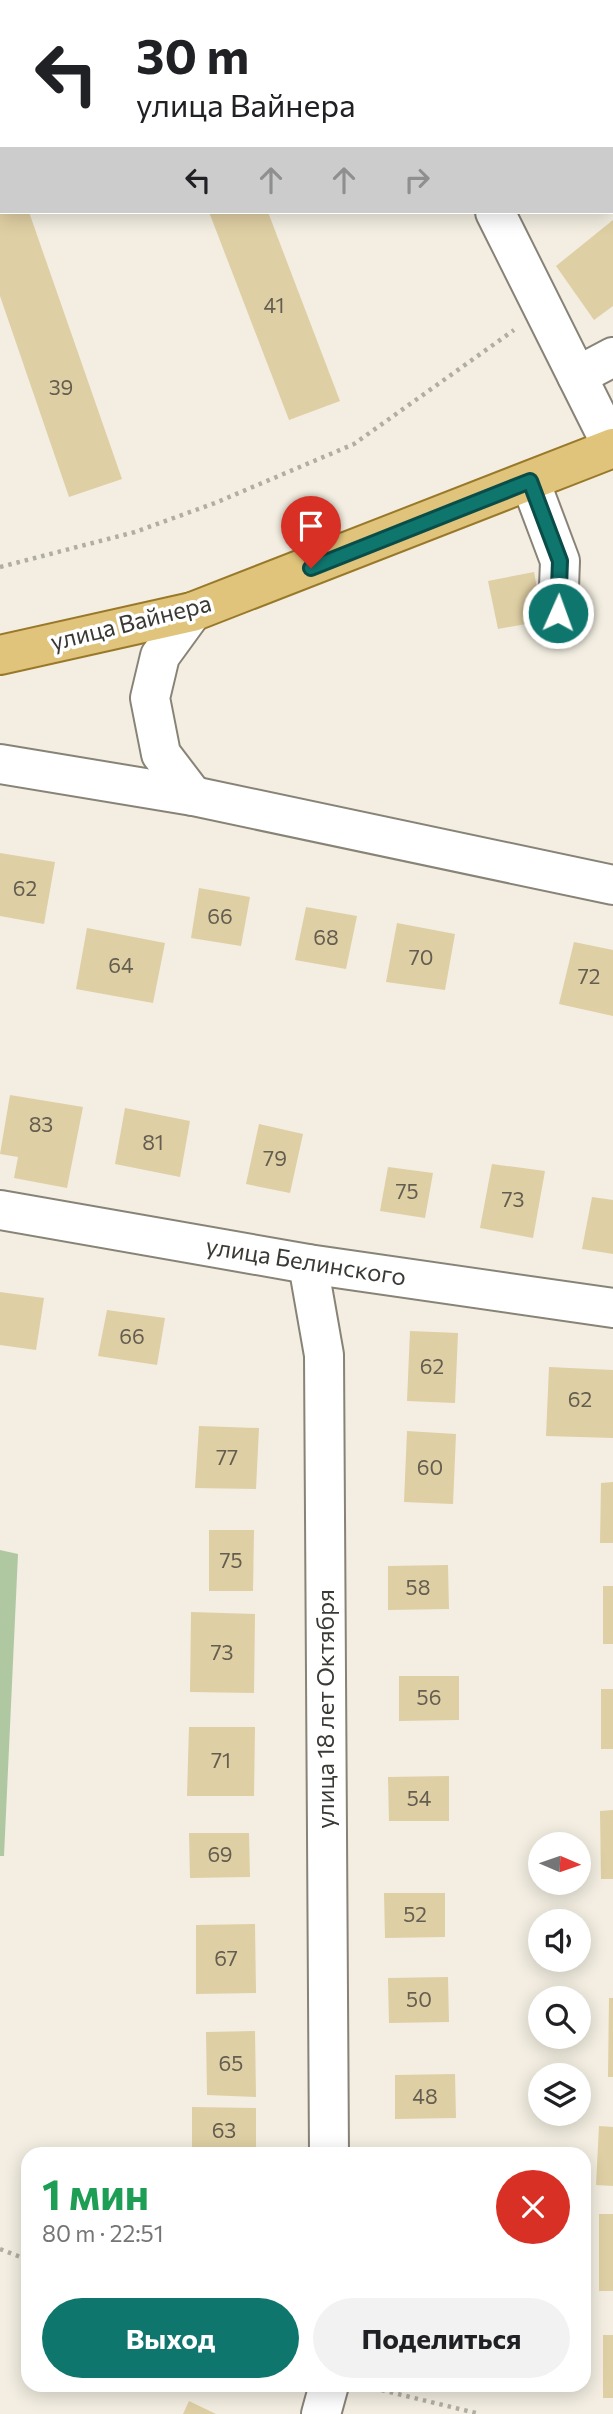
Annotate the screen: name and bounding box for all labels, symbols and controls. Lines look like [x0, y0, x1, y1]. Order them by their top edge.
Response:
text: 30 m [136, 24, 249, 84]
icon: left [21, 28, 112, 119]
text: улица Вайнера [136, 84, 356, 124]
icon: left [179, 161, 217, 199]
icon: ahead [252, 161, 290, 199]
icon: ahead [325, 161, 363, 199]
icon: right [398, 161, 436, 199]
house number: 41 [264, 292, 284, 317]
house number: 39 [49, 374, 73, 399]
pin [281, 496, 341, 568]
icon: arrive [292, 507, 330, 545]
position arrow [521, 576, 595, 650]
street label: улица Вайнера [47, 588, 214, 656]
house number: 62 [13, 875, 37, 900]
house number: 66 [207, 903, 233, 928]
house number: 68 [313, 924, 339, 949]
house number: 70 [409, 944, 433, 969]
house number: 64 [108, 952, 134, 977]
house number: 72 [578, 963, 600, 988]
house number: 83 [29, 1111, 53, 1136]
house number: 81 [142, 1129, 164, 1154]
house number: 79 [263, 1145, 287, 1170]
house number: 75 [395, 1178, 419, 1203]
house number: 73 [501, 1186, 525, 1211]
street label: улица Белинского [204, 1230, 408, 1291]
house number: 66 [119, 1323, 145, 1348]
house number: 62 [420, 1353, 444, 1378]
house number: 62 [568, 1386, 592, 1411]
house number: 77 [216, 1444, 238, 1469]
house number: 60 [417, 1454, 443, 1479]
house number: 75 [219, 1547, 243, 1572]
house number: 58 [406, 1574, 430, 1599]
street label: улица 18 лет Октября [310, 1589, 339, 1829]
house number: 73 [210, 1639, 234, 1664]
house number: 56 [417, 1684, 441, 1709]
house number: 71 [211, 1747, 231, 1772]
house number: 54 [407, 1785, 432, 1810]
north arrow [528, 1832, 592, 1895]
map controls [528, 1832, 591, 2126]
house number: 69 [207, 1841, 233, 1866]
house number: 52 [403, 1901, 427, 1926]
button: sound [528, 1909, 591, 1972]
house number: 67 [214, 1945, 238, 1970]
house number: 50 [406, 1986, 432, 2011]
button: search [528, 1986, 591, 2049]
house number: 65 [219, 2050, 243, 2075]
button: layers [528, 2063, 591, 2126]
house number: 48 [412, 2083, 438, 2108]
house number: 63 [212, 2117, 236, 2142]
text: 1 мин [42, 2167, 149, 2219]
button: close [496, 2170, 570, 2244]
text: 80 m · 22:51 [42, 2219, 164, 2247]
button: Выход [42, 2298, 299, 2378]
button: Поделиться [313, 2298, 570, 2378]

